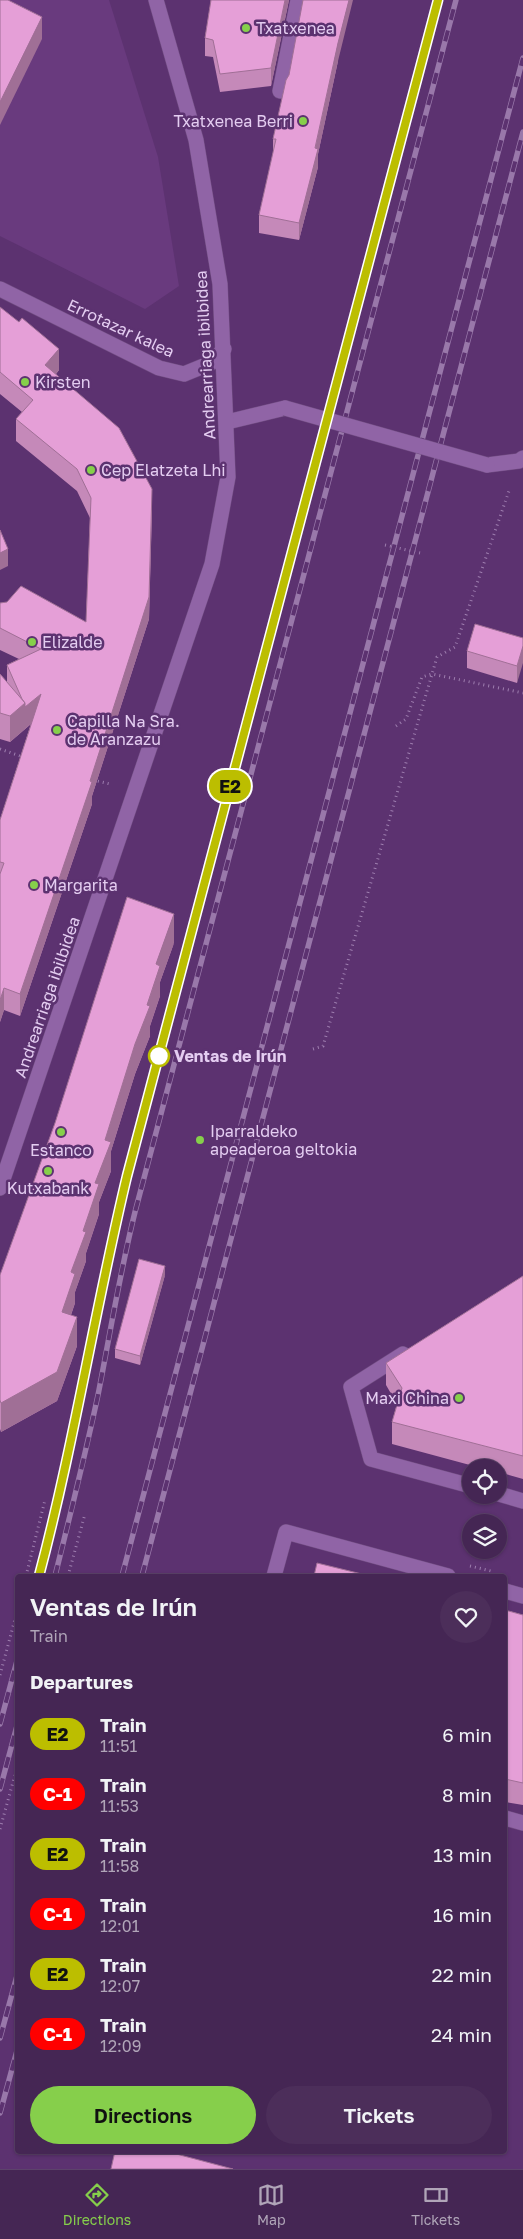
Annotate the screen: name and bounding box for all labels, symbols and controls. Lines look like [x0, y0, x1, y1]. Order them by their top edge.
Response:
place label: Txatxenea [256, 18, 335, 38]
marker: Txatxenea [240, 22, 252, 34]
place label: Txatxenea Berri [173, 111, 293, 131]
marker: Txatxenea Berri [297, 115, 309, 127]
street label: Andrearriaga ibilbidea [191, 270, 219, 440]
street label: Errotazar kalea [64, 294, 178, 362]
place label: Kirsten [35, 372, 91, 392]
marker: Kirsten [19, 376, 31, 388]
place label: Cep Elatzeta Lhi [101, 460, 226, 480]
marker: Cep Elatzeta Lhi [85, 464, 97, 476]
place label: Elizalde [42, 632, 102, 652]
marker: Elizalde [26, 636, 38, 648]
place label: Capilla Nª Sra. de Aranzazu [67, 711, 180, 749]
marker: Capilla Nª Sra. de Aranzazu [51, 724, 63, 736]
line badge: E2 [208, 770, 252, 802]
text: E2 [219, 775, 241, 797]
place label: Margarita [44, 875, 118, 895]
marker: Margarita [28, 879, 40, 891]
street label: Andrearriaga ibilbidea [10, 914, 84, 1080]
marker: Ventas de Irún [148, 1045, 170, 1067]
place label: Ventas de Irún [174, 1046, 286, 1066]
place label: Iparraldeko apeaderoa geltokia [210, 1121, 357, 1159]
marker: Estanco [55, 1126, 67, 1138]
marker: Iparraldeko apeaderoa geltokia [194, 1134, 206, 1146]
place label: Estanco [30, 1140, 92, 1160]
marker: Kutxabank [42, 1165, 54, 1177]
place label: Kutxabank [7, 1178, 89, 1198]
place label: Maxi China [365, 1388, 449, 1408]
marker: Maxi China [453, 1392, 465, 1404]
map controls [462, 1459, 507, 1559]
button: locate [462, 1459, 507, 1504]
button: layers [462, 1514, 507, 1559]
button: heart [440, 1591, 492, 1643]
text: Ventas de Irún [30, 1592, 197, 1621]
text: Train [30, 1626, 68, 1646]
text: Departures [30, 1670, 133, 1693]
text: Train [100, 1713, 146, 1736]
text: E2 [46, 1723, 69, 1745]
text: 6 min [442, 1723, 492, 1746]
text: 11:51 [100, 1736, 137, 1756]
text: Train [100, 1773, 146, 1796]
text: C-1 [43, 1783, 72, 1805]
text: 8 min [442, 1783, 492, 1806]
text: 11:53 [100, 1796, 139, 1816]
text: Train [100, 1833, 146, 1856]
text: E2 [46, 1843, 69, 1865]
text: 13 min [433, 1843, 492, 1866]
text: 11:58 [100, 1856, 139, 1876]
text: Train [100, 1893, 146, 1916]
text: C-1 [43, 1903, 72, 1925]
text: 16 min [433, 1903, 492, 1926]
text: 12:01 [100, 1916, 140, 1936]
text: Train [100, 1953, 146, 1976]
text: E2 [46, 1963, 69, 1985]
text: 22 min [432, 1963, 492, 1986]
text: 12:07 [100, 1976, 140, 1996]
text: Train [100, 2013, 146, 2036]
text: C-1 [43, 2023, 72, 2045]
text: 24 min [431, 2023, 492, 2046]
text: 12:09 [100, 2036, 141, 2056]
button: Directions [30, 2086, 256, 2144]
button: Tickets [266, 2086, 492, 2144]
tab: Directions [63, 2181, 131, 2228]
tab: Map [257, 2181, 286, 2228]
tab: Tickets [411, 2181, 460, 2228]

